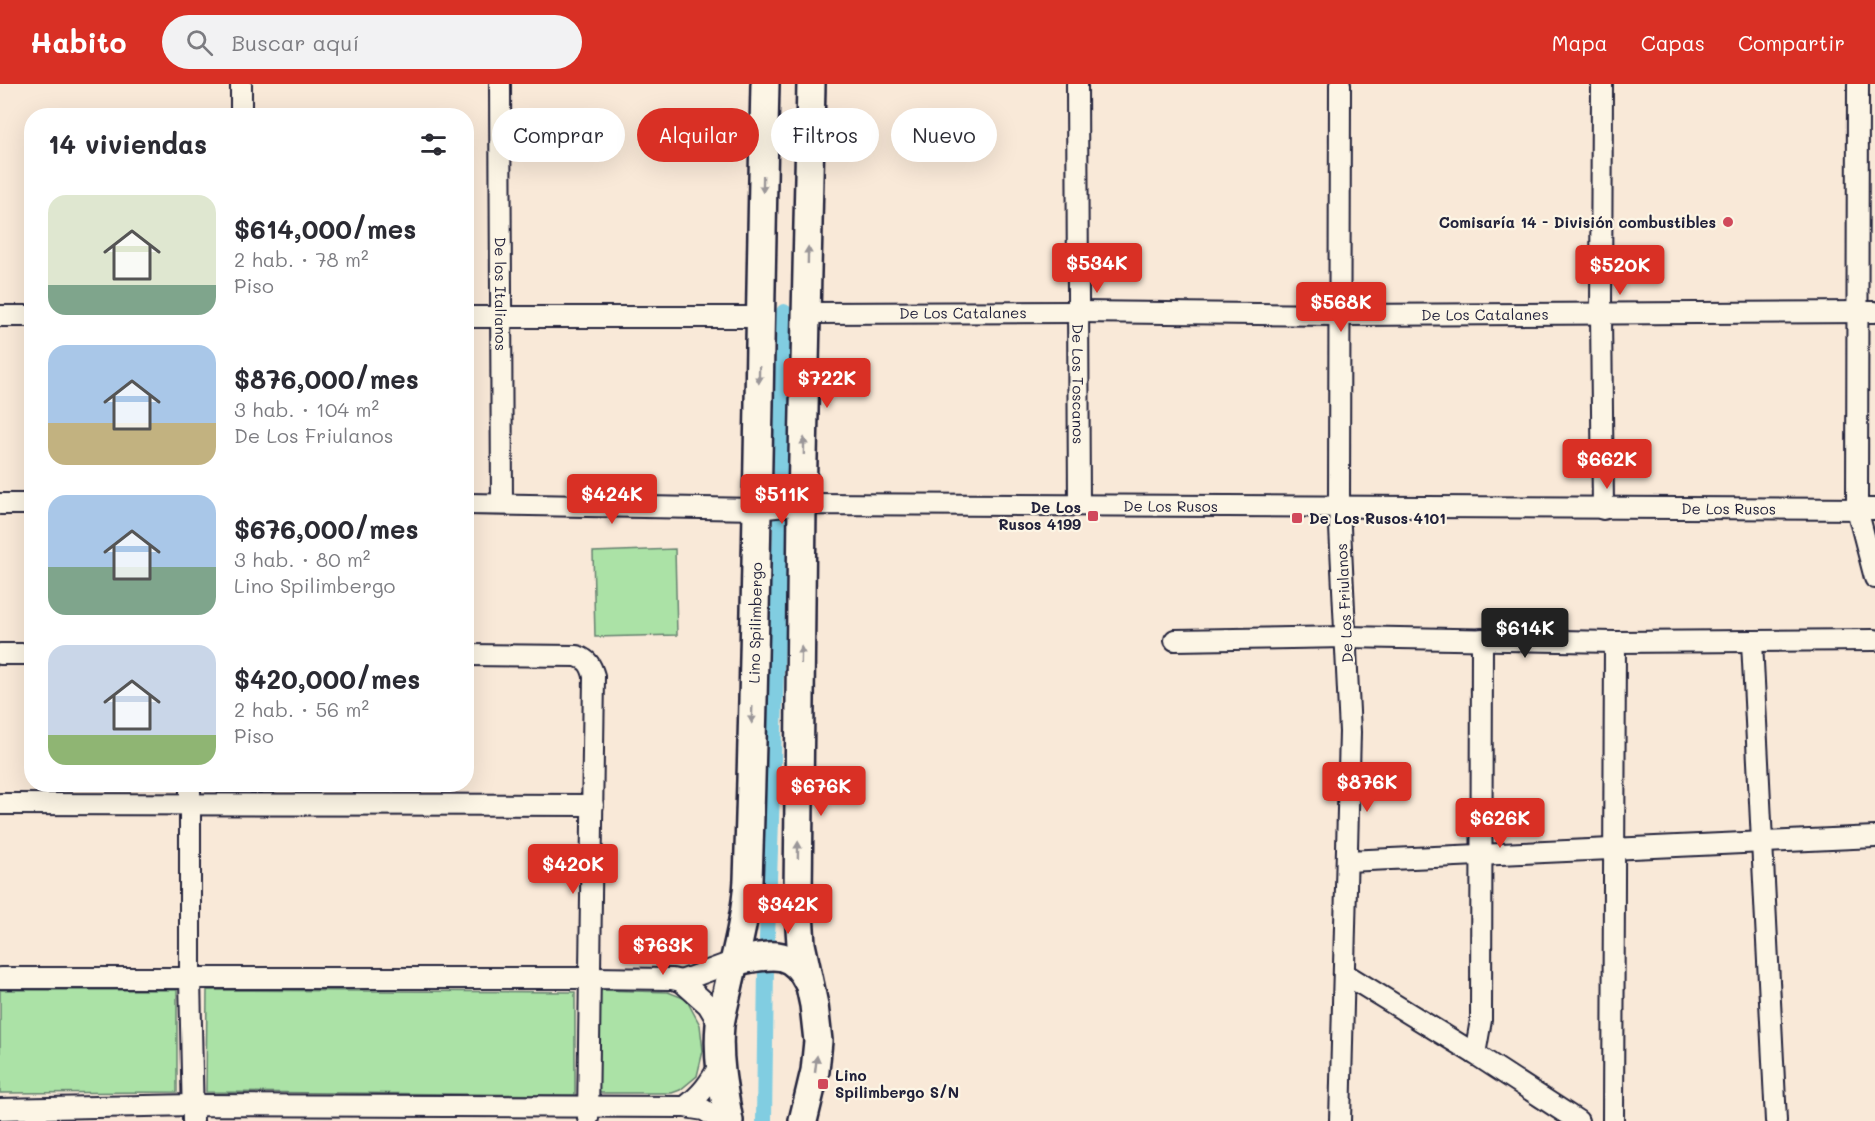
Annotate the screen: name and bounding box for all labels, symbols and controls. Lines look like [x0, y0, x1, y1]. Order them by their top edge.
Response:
search box [162, 15, 582, 69]
text: Habito [30, 24, 126, 60]
icon: search [183, 26, 216, 59]
text: Buscar aquí [231, 28, 359, 57]
text: Mapa [1552, 29, 1608, 56]
text: Capas [1641, 29, 1705, 56]
text: Compartir [1738, 29, 1845, 56]
chip: Comprar [492, 108, 625, 162]
chip: Alquilar [637, 108, 759, 162]
chip: Filtros [771, 108, 879, 162]
chip: Nuevo [891, 108, 997, 162]
text: 14 viviendas [48, 127, 207, 161]
icon: filters [417, 128, 450, 161]
one-way arrow [758, 175, 768, 194]
text: $614,000/mes [234, 212, 416, 246]
place label: Comisaría 14 - División combustibles [1439, 212, 1716, 232]
marker: Comisaría 14 - División combustibles [1721, 215, 1735, 229]
icon: home [96, 219, 168, 291]
street label: De los Italianos [491, 237, 511, 351]
pin: $534K [1055, 243, 1139, 294]
one-way arrow [803, 245, 813, 264]
pin: $520K [1578, 245, 1662, 296]
text: 2 hab. · 78 m² [234, 246, 369, 272]
text: $534K [1066, 249, 1128, 275]
text: $520K [1589, 251, 1651, 277]
text: Piso [234, 272, 274, 298]
pin: $568K [1299, 282, 1383, 333]
text: $568K [1310, 288, 1372, 314]
street label: De Los Catalanes [899, 302, 1027, 323]
street label: De Los Catalanes [1421, 304, 1549, 325]
street label: De Los Toscanos [1068, 324, 1089, 444]
pin: $722K [785, 358, 869, 409]
text: $876,000/mes [234, 362, 419, 396]
text: $722K [797, 364, 857, 390]
one-way arrow [754, 366, 764, 385]
icon: home [96, 369, 168, 441]
text: 3 hab. · 104 m² [234, 396, 379, 422]
text: De Los Friulanos [234, 422, 393, 448]
one-way arrow [799, 436, 808, 455]
pin: $662K [1565, 439, 1649, 490]
text: $662K [1577, 445, 1637, 471]
pin: $424K [570, 474, 654, 525]
pin: $511K [740, 474, 824, 525]
text: $424K [581, 480, 643, 506]
text: $511K [755, 480, 809, 506]
street label: De Los Rusos [1123, 495, 1218, 516]
place label: De Los Rusos 4199 [998, 497, 1081, 534]
street label: De Los Rusos [1681, 498, 1776, 519]
place label: De Los Rusos 4101 [1309, 508, 1446, 528]
marker: De Los Rusos 4199 [1086, 509, 1100, 523]
marker: De Los Rusos 4101 [1290, 511, 1304, 525]
text: $676,000/mes [234, 512, 419, 546]
icon: home [96, 519, 168, 591]
street label: De Los Friulanos [1331, 543, 1357, 663]
text: 3 hab. · 80 m² [234, 546, 370, 572]
street label: Lino Spilimbergo [744, 562, 766, 683]
text: Lino Spilimbergo [234, 572, 395, 598]
pin: $614K [1483, 608, 1567, 659]
text: $614K [1495, 614, 1555, 640]
one-way arrow [796, 646, 806, 665]
text: $420,000/mes [234, 662, 420, 696]
icon: home [96, 669, 168, 741]
text: 2 hab. · 56 m² [234, 696, 369, 722]
one-way arrow [748, 705, 757, 724]
text: Piso [234, 722, 274, 748]
pin: $876K [1325, 762, 1409, 813]
pin: $676K [779, 766, 863, 817]
text: $876K [1336, 768, 1398, 794]
text: $676K [791, 772, 851, 798]
pin: $626K [1458, 798, 1542, 849]
text: $626K [1470, 804, 1530, 830]
one-way arrow [793, 841, 803, 860]
pin: $420K [531, 844, 615, 895]
text: $420K [542, 850, 604, 876]
pin: $342K [746, 884, 830, 935]
text: $342K [757, 890, 819, 916]
pin: $763K [621, 925, 705, 976]
text: $763K [633, 931, 693, 957]
one-way arrow [811, 1055, 821, 1074]
place label: Lino Spilimbergo S/N [835, 1065, 959, 1102]
marker: Lino Spilimbergo S/N [816, 1077, 830, 1091]

